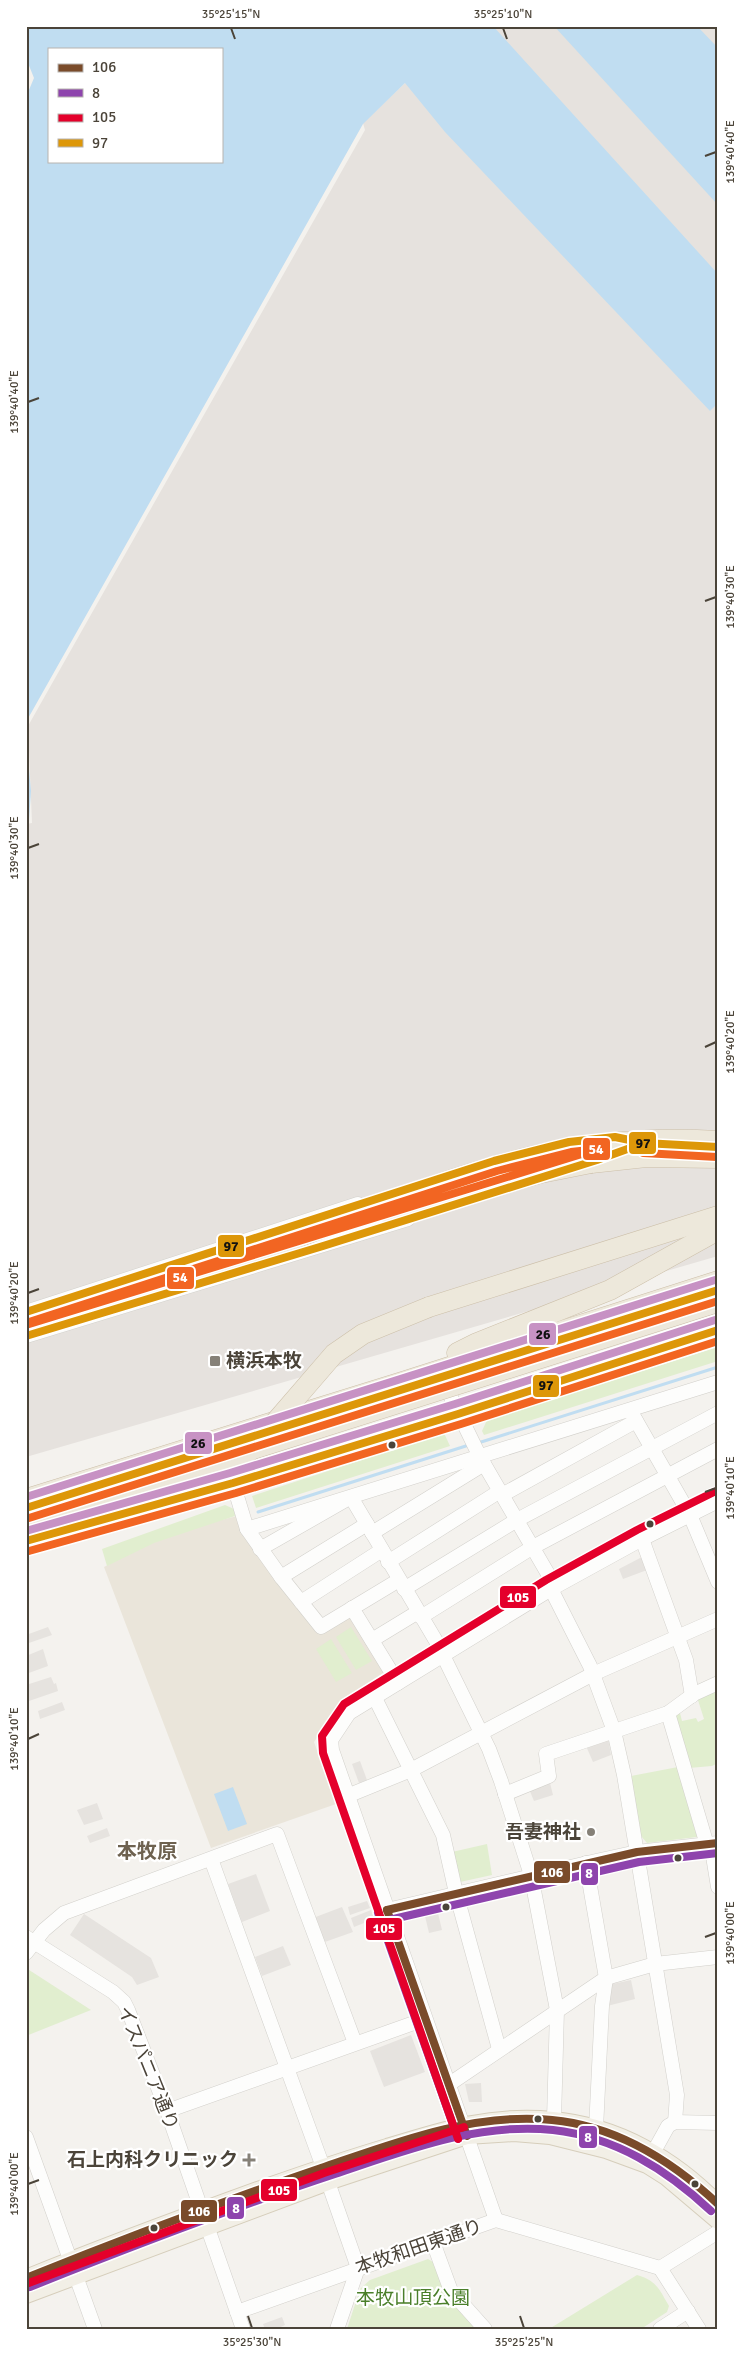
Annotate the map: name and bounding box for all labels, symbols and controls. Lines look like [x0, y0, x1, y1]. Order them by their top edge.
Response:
text: 35°25'15"N [202, 7, 260, 22]
text: 35°25'10"N [474, 7, 532, 22]
legend [48, 48, 222, 162]
text: 106 [92, 58, 116, 76]
text: 8 [92, 84, 100, 102]
text: 105 [92, 108, 116, 126]
text: 139°40'40"E [723, 120, 738, 184]
text: 97 [92, 134, 108, 152]
text: 139°40'40"E [7, 370, 22, 434]
text: 139°40'30"E [723, 565, 738, 629]
text: 139°40'30"E [7, 816, 22, 880]
text: 139°40'20"E [723, 1010, 738, 1074]
line badge: 97 [628, 1131, 657, 1155]
text: 97 [635, 1135, 651, 1152]
line badge: 54 [582, 1137, 611, 1161]
text: 54 [588, 1141, 604, 1158]
line badge: 97 [217, 1234, 245, 1258]
text: 97 [223, 1238, 239, 1255]
text: 139°40'20"E [7, 1261, 22, 1325]
line badge: 54 [166, 1266, 195, 1290]
text: 54 [172, 1269, 188, 1286]
line badge: 26 [528, 1322, 557, 1346]
text: 26 [535, 1326, 551, 1343]
place label: 横浜本牧 [226, 1349, 302, 1373]
marker: 横浜本牧 [208, 1354, 222, 1368]
line badge: 97 [532, 1374, 560, 1398]
text: 97 [538, 1377, 554, 1394]
line badge: 26 [184, 1431, 213, 1455]
text: 26 [190, 1435, 206, 1452]
unlabelled marker [387, 1440, 397, 1450]
text: 139°40'10"E [723, 1456, 738, 1520]
unlabelled marker [645, 1519, 655, 1529]
line badge: 105 [499, 1585, 537, 1609]
text: 105 [507, 1589, 529, 1606]
text: 139°40'10"E [7, 1707, 22, 1771]
place label: 吾妻神社 [505, 1820, 581, 1844]
marker: 吾妻神社 [585, 1826, 597, 1838]
district label: 本牧原 [117, 1839, 177, 1864]
unlabelled marker [673, 1853, 683, 1863]
line badge: 106 [533, 1860, 571, 1884]
line badge: 8 [580, 1862, 599, 1886]
text: 106 [541, 1864, 564, 1881]
text: 8 [585, 1865, 593, 1882]
text: 139°40'00"E [723, 1901, 738, 1965]
unlabelled marker [441, 1902, 451, 1912]
line badge: 105 [365, 1917, 403, 1941]
text: 105 [373, 1920, 395, 1937]
street label: イスパニア通り [112, 2002, 184, 2134]
unlabelled marker [533, 2114, 543, 2124]
line badge: 8 [578, 2125, 598, 2149]
text: 8 [584, 2129, 592, 2146]
place label: 石上内科クリニック [67, 2148, 238, 2172]
text: 139°40'00"E [7, 2152, 22, 2216]
marker: 石上内科クリニック [242, 2153, 256, 2167]
line badge: 105 [260, 2178, 298, 2202]
unlabelled marker [690, 2179, 700, 2189]
text: 105 [268, 2182, 290, 2199]
line badge: 8 [226, 2196, 245, 2220]
line badge: 106 [180, 2199, 218, 2223]
text: 8 [232, 2200, 240, 2217]
text: 106 [188, 2203, 211, 2220]
street label: 本牧和田東通り [352, 2214, 486, 2280]
unlabelled marker [149, 2223, 159, 2233]
park label: 本牧山頂公園 [356, 2286, 470, 2310]
text: 35°25'30"N [223, 2335, 281, 2350]
text: 35°25'25"N [495, 2335, 553, 2350]

